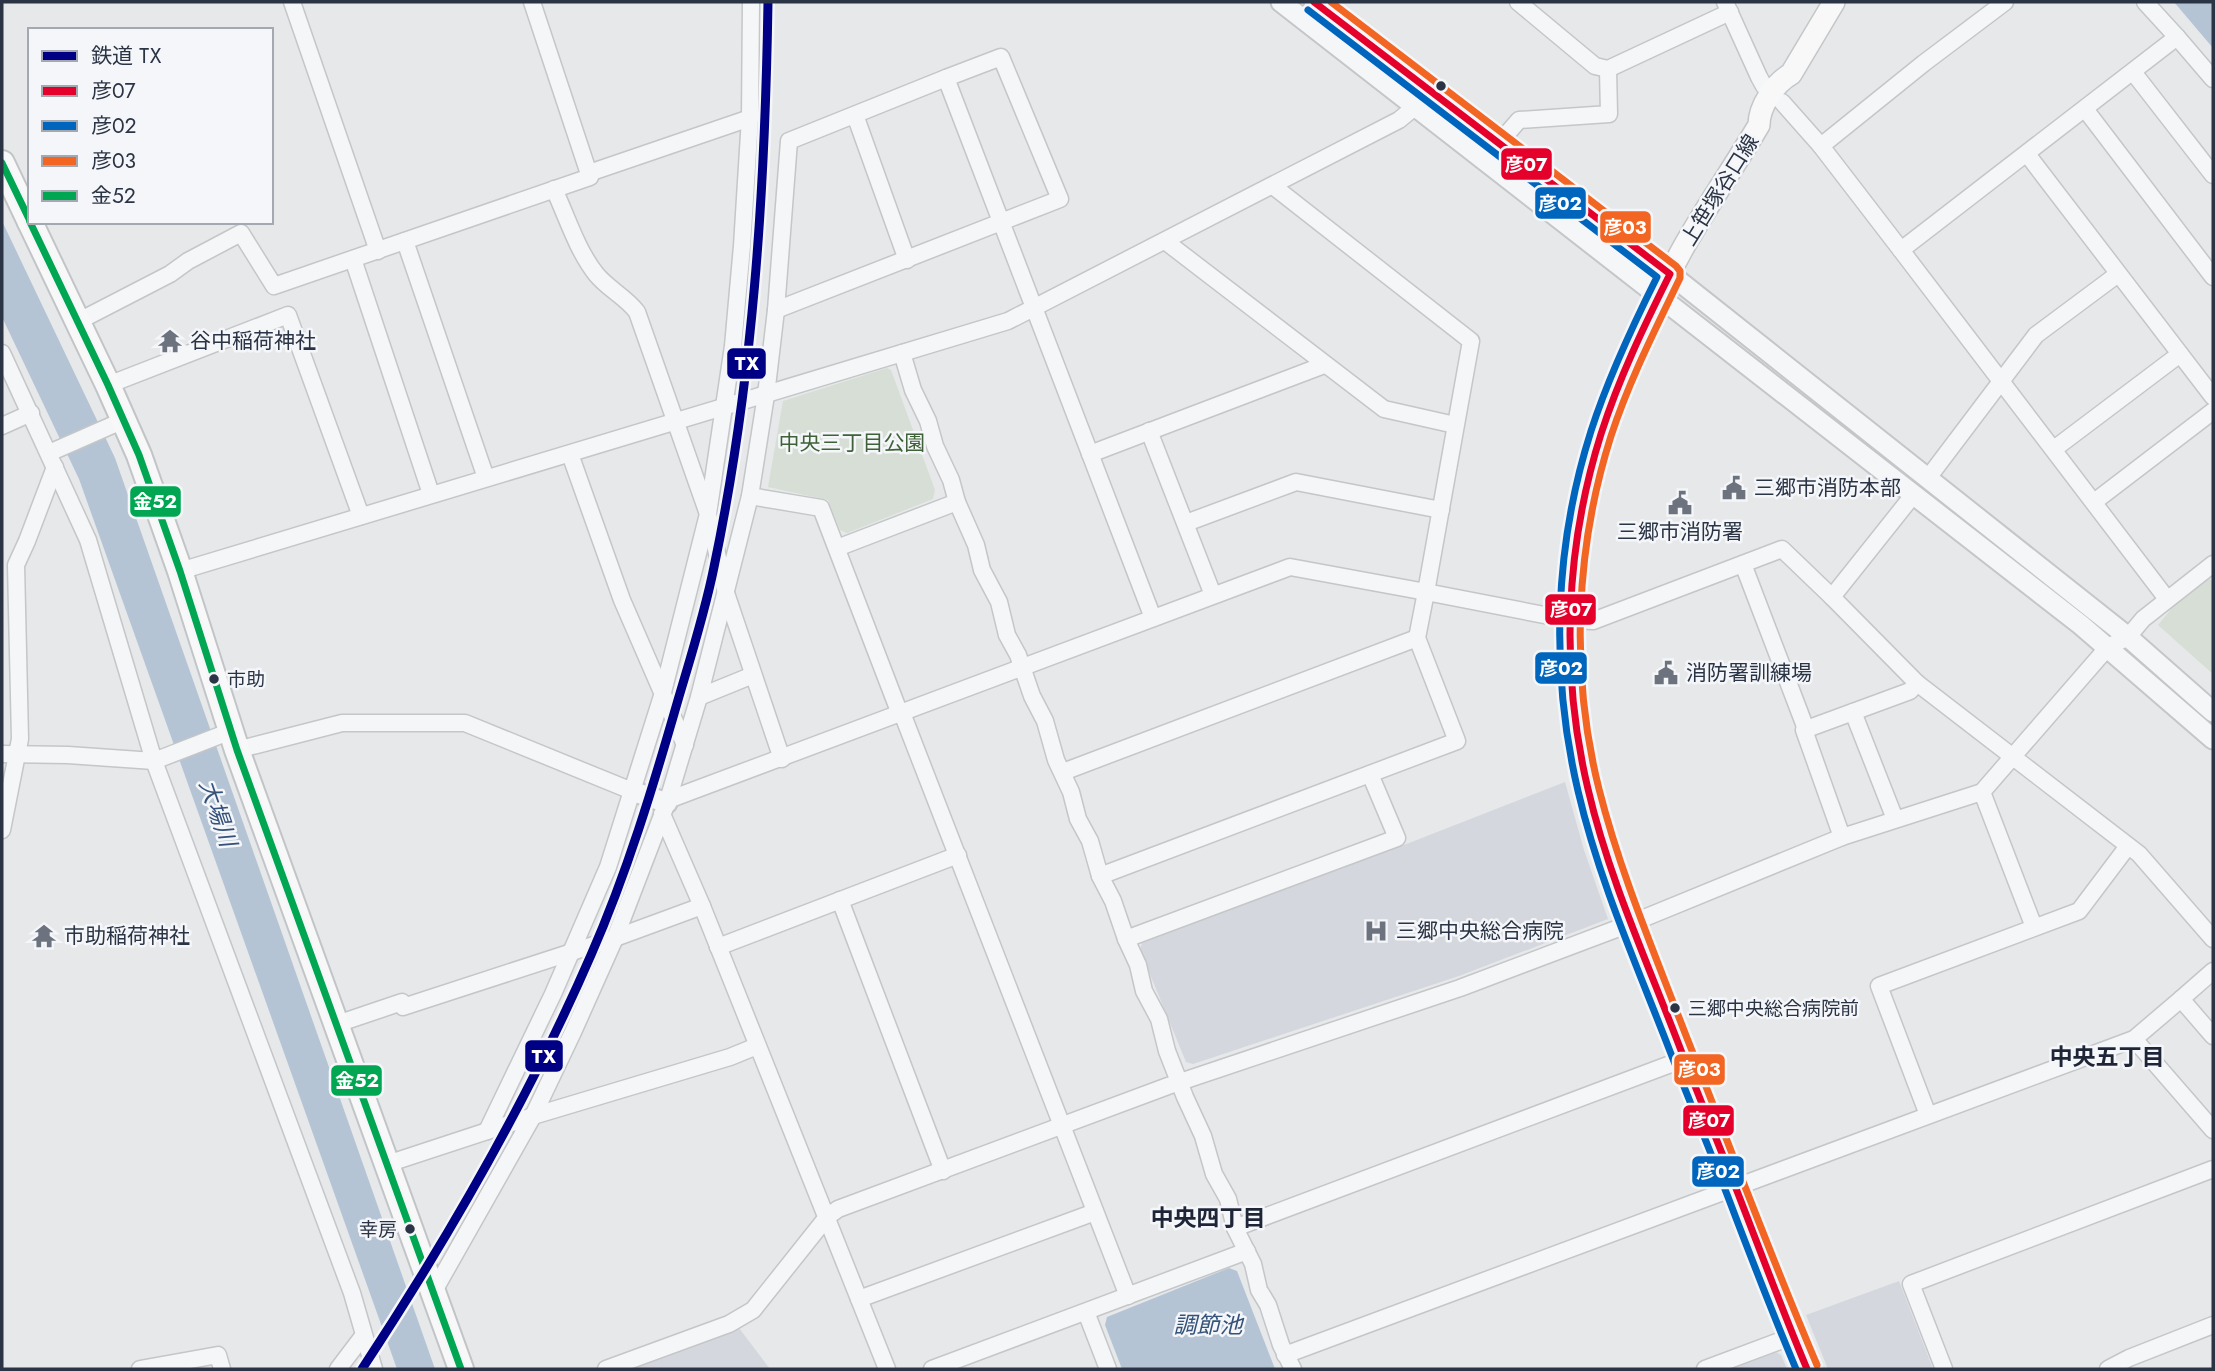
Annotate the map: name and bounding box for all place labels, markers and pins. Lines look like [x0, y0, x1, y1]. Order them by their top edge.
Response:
unlabelled marker [1434, 79, 1448, 93]
place label: 谷中稲荷神社 [190, 326, 316, 356]
temple icon: 谷中稲荷神社 [156, 327, 184, 355]
place label: 三郷市消防本部 [1754, 473, 1901, 503]
public building icon: 三郷市消防本部 [1720, 474, 1748, 502]
public building icon: 三郷市消防署 [1666, 489, 1694, 517]
place label: 三郷市消防署 [1617, 517, 1743, 547]
place label: 消防署訓練場 [1686, 658, 1812, 688]
public building icon: 消防署訓練場 [1652, 659, 1680, 687]
place label: 市助 [227, 666, 265, 693]
marker: 市助 [207, 672, 221, 686]
place label: 三郷中央総合病院 [1396, 916, 1564, 946]
hospital icon: 三郷中央総合病院 [1362, 917, 1390, 945]
place label: 市助稲荷神社 [64, 921, 190, 951]
temple icon: 市助稲荷神社 [30, 922, 58, 950]
place label: 三郷中央総合病院前 [1688, 995, 1859, 1022]
marker: 三郷中央総合病院前 [1668, 1001, 1682, 1015]
place label: 幸房 [359, 1216, 397, 1243]
marker: 幸房 [403, 1222, 417, 1236]

